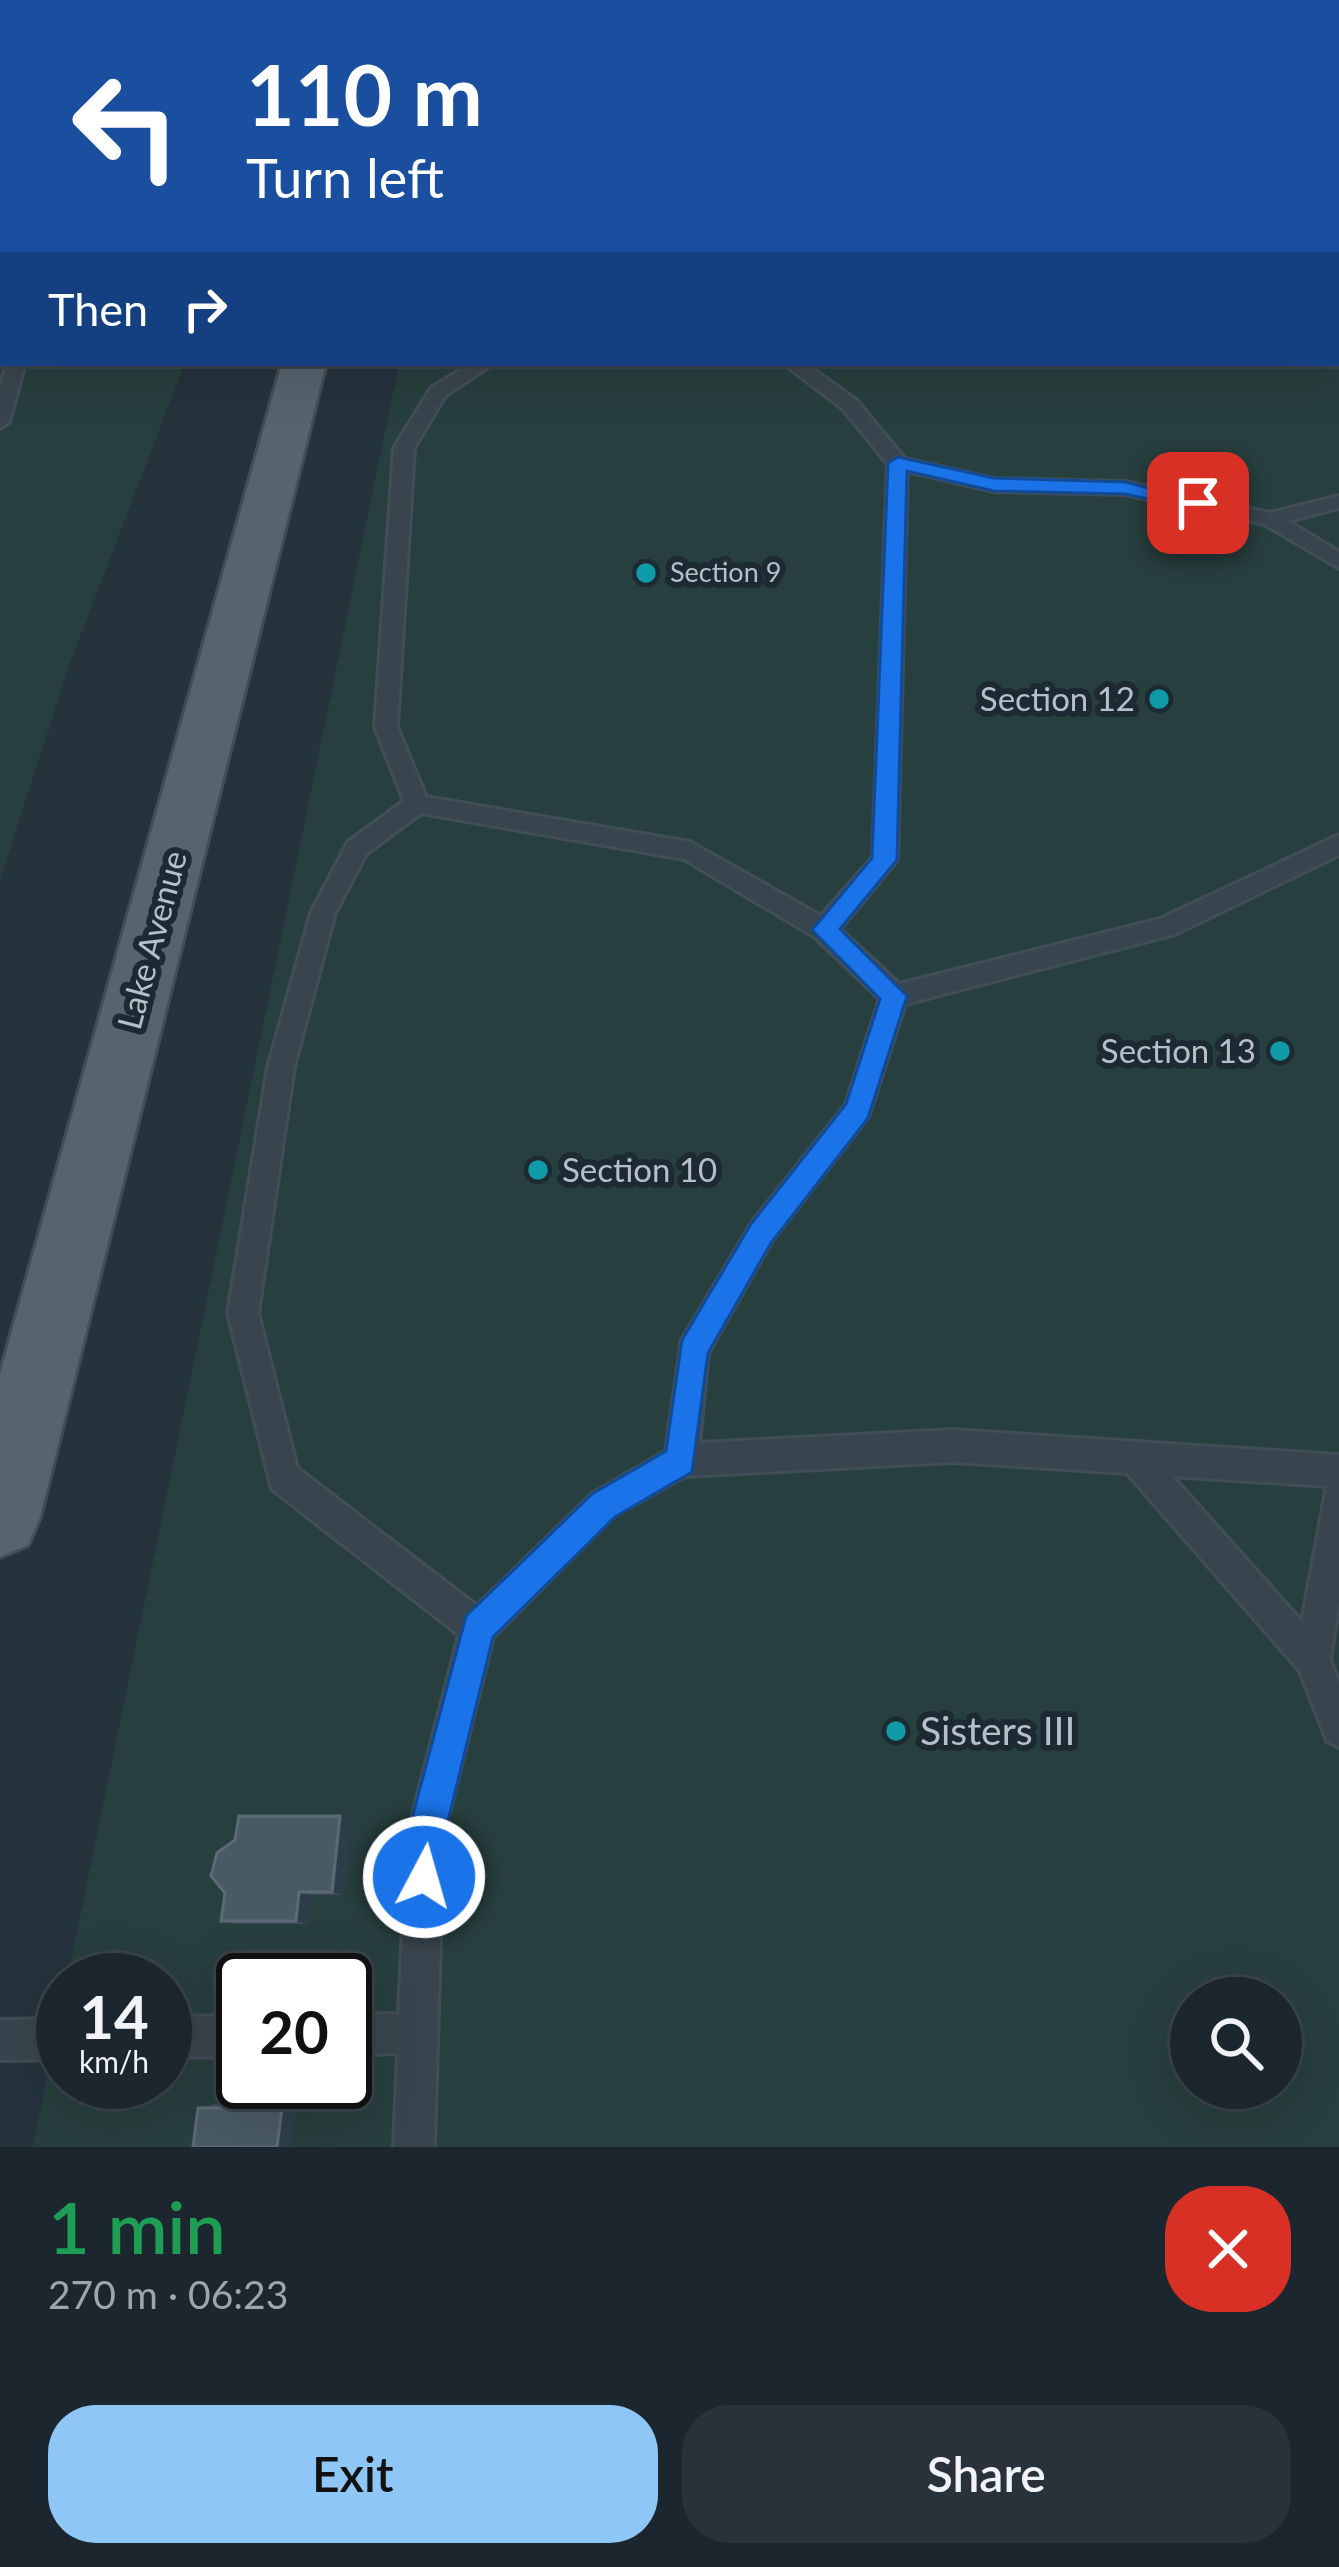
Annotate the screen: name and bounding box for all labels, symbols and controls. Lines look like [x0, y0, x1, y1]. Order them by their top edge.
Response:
text: 110 m [246, 43, 483, 144]
icon: left [48, 48, 204, 204]
text: Turn left [246, 145, 444, 210]
icon: right [172, 276, 238, 342]
text: Then [48, 282, 148, 336]
pin [1147, 452, 1249, 554]
icon: arrive [1165, 470, 1231, 536]
place label: Section 9 [670, 555, 781, 588]
marker: Section 9 [633, 560, 659, 586]
place label: Section 12 [980, 678, 1135, 718]
marker: Section 12 [1146, 686, 1172, 712]
street label: Lake Avenue [108, 846, 194, 1033]
place label: Section 13 [1101, 1030, 1256, 1070]
marker: Section 13 [1267, 1038, 1293, 1064]
place label: Section 10 [562, 1149, 717, 1189]
marker: Section 10 [525, 1157, 551, 1183]
place label: Sisters III [920, 1707, 1075, 1753]
marker: Sisters III [883, 1718, 909, 1744]
position arrow [361, 1814, 487, 1940]
speed limit sign: 20 [216, 1953, 372, 2109]
map controls [1170, 1977, 1302, 2109]
button: search [1170, 1977, 1302, 2109]
text: 14 [79, 1980, 149, 2052]
text: km/h [79, 2043, 149, 2079]
text: 1 min [48, 2183, 226, 2269]
button: close [1165, 2186, 1291, 2312]
text: 270 m · 06:23 [48, 2271, 288, 2317]
button: Exit [48, 2405, 658, 2543]
button: Share [682, 2405, 1291, 2543]

